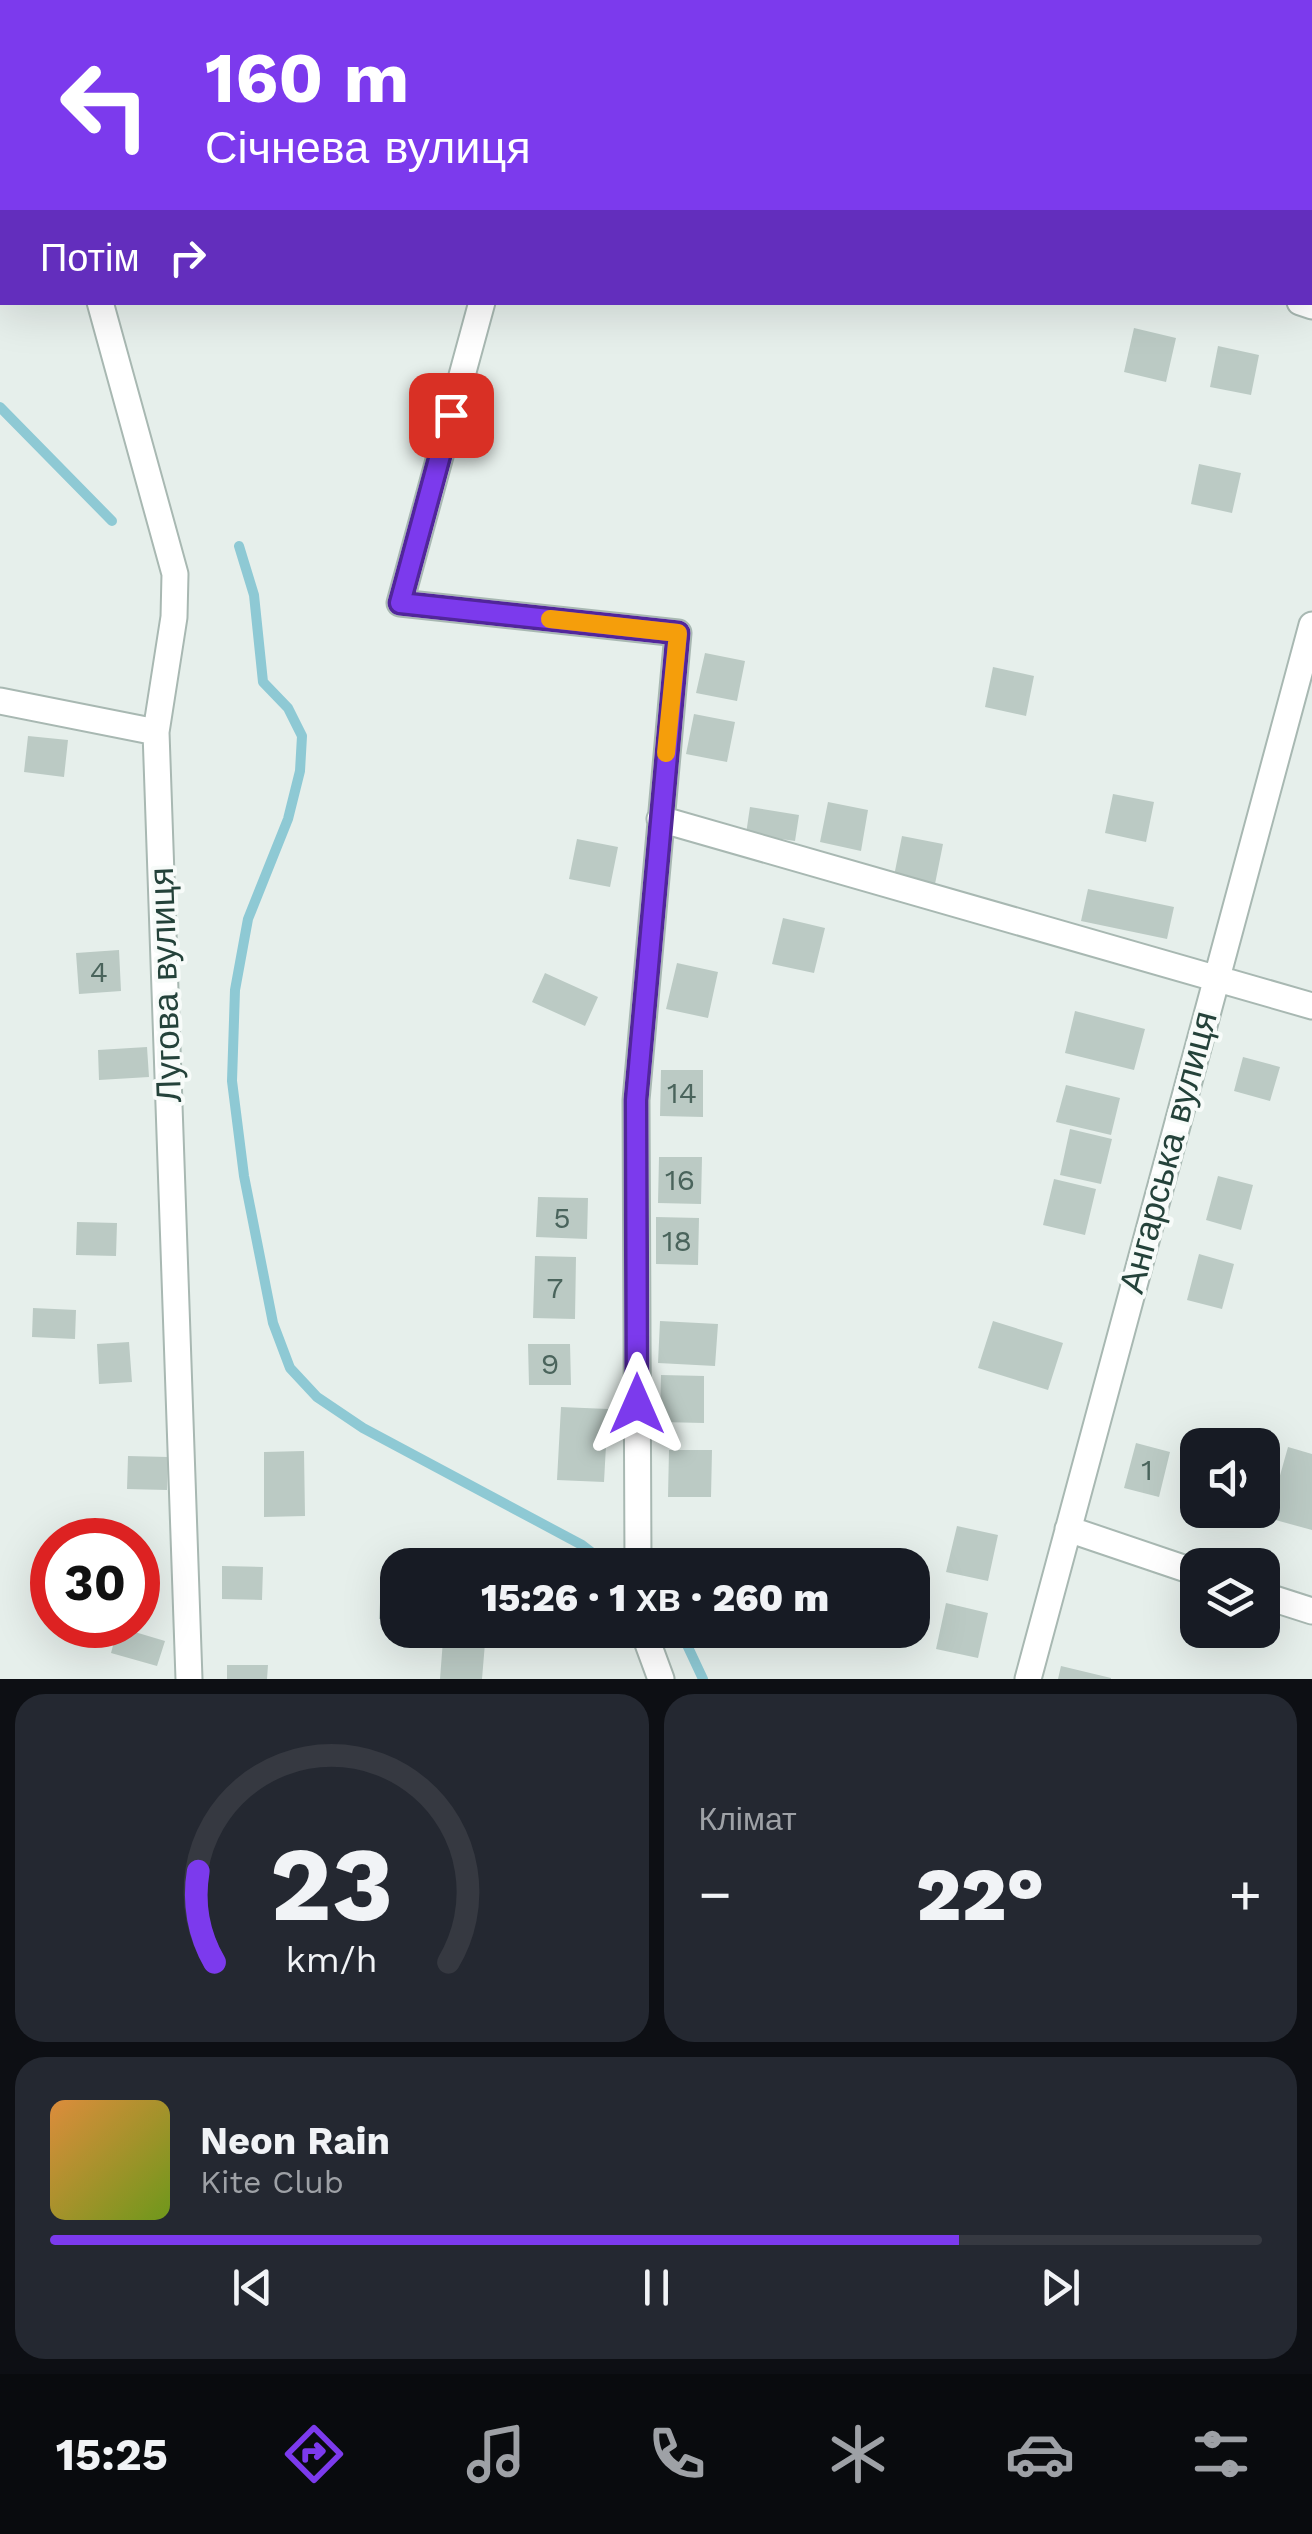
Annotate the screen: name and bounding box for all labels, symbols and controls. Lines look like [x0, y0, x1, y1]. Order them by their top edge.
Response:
text: 160 m [205, 37, 409, 119]
icon: left [40, 40, 170, 170]
text: Січнева вулиця [205, 121, 531, 174]
icon: right [160, 230, 215, 285]
text: Потім [40, 236, 140, 280]
pin [409, 373, 494, 458]
icon: arrive [424, 388, 479, 443]
street label: Лугова вулиця [140, 867, 190, 1103]
house number: 4 [90, 954, 108, 989]
street label: Ангарська вулиця [1110, 1006, 1226, 1298]
house number: 14 [667, 1075, 697, 1110]
house number: 16 [665, 1162, 695, 1197]
house number: 5 [553, 1200, 571, 1235]
house number: 18 [662, 1223, 692, 1258]
house number: 7 [547, 1270, 563, 1305]
house number: 9 [541, 1346, 559, 1381]
position arrow [585, 1352, 689, 1456]
map controls [1180, 1428, 1280, 1648]
button: sound [1180, 1428, 1280, 1528]
house number: 1 [1141, 1452, 1153, 1487]
speed limit sign: 30 [30, 1518, 160, 1648]
button: layers [1180, 1548, 1280, 1648]
text: 15:26 · 1 хв · 260 m [481, 1576, 829, 1620]
text: Клімат [699, 1800, 797, 1838]
text: 23 [270, 1823, 394, 1945]
text: 22° [916, 1850, 1044, 1938]
text: − [699, 1862, 732, 1926]
text: + [1229, 1862, 1262, 1926]
text: km/h [286, 1939, 378, 1981]
text: Neon Rain [200, 2119, 390, 2163]
text: Kite Club [200, 2163, 344, 2201]
icon: previous [225, 2260, 280, 2315]
icon: pause [629, 2260, 684, 2315]
icon: next [1033, 2260, 1088, 2315]
icon: directions [279, 2419, 349, 2489]
icon: music [461, 2419, 531, 2489]
icon: phone [642, 2419, 712, 2489]
icon: climate [823, 2419, 893, 2489]
icon: car [1005, 2419, 1075, 2489]
icon: filters [1186, 2419, 1256, 2489]
text: 15:25 [56, 2428, 168, 2481]

